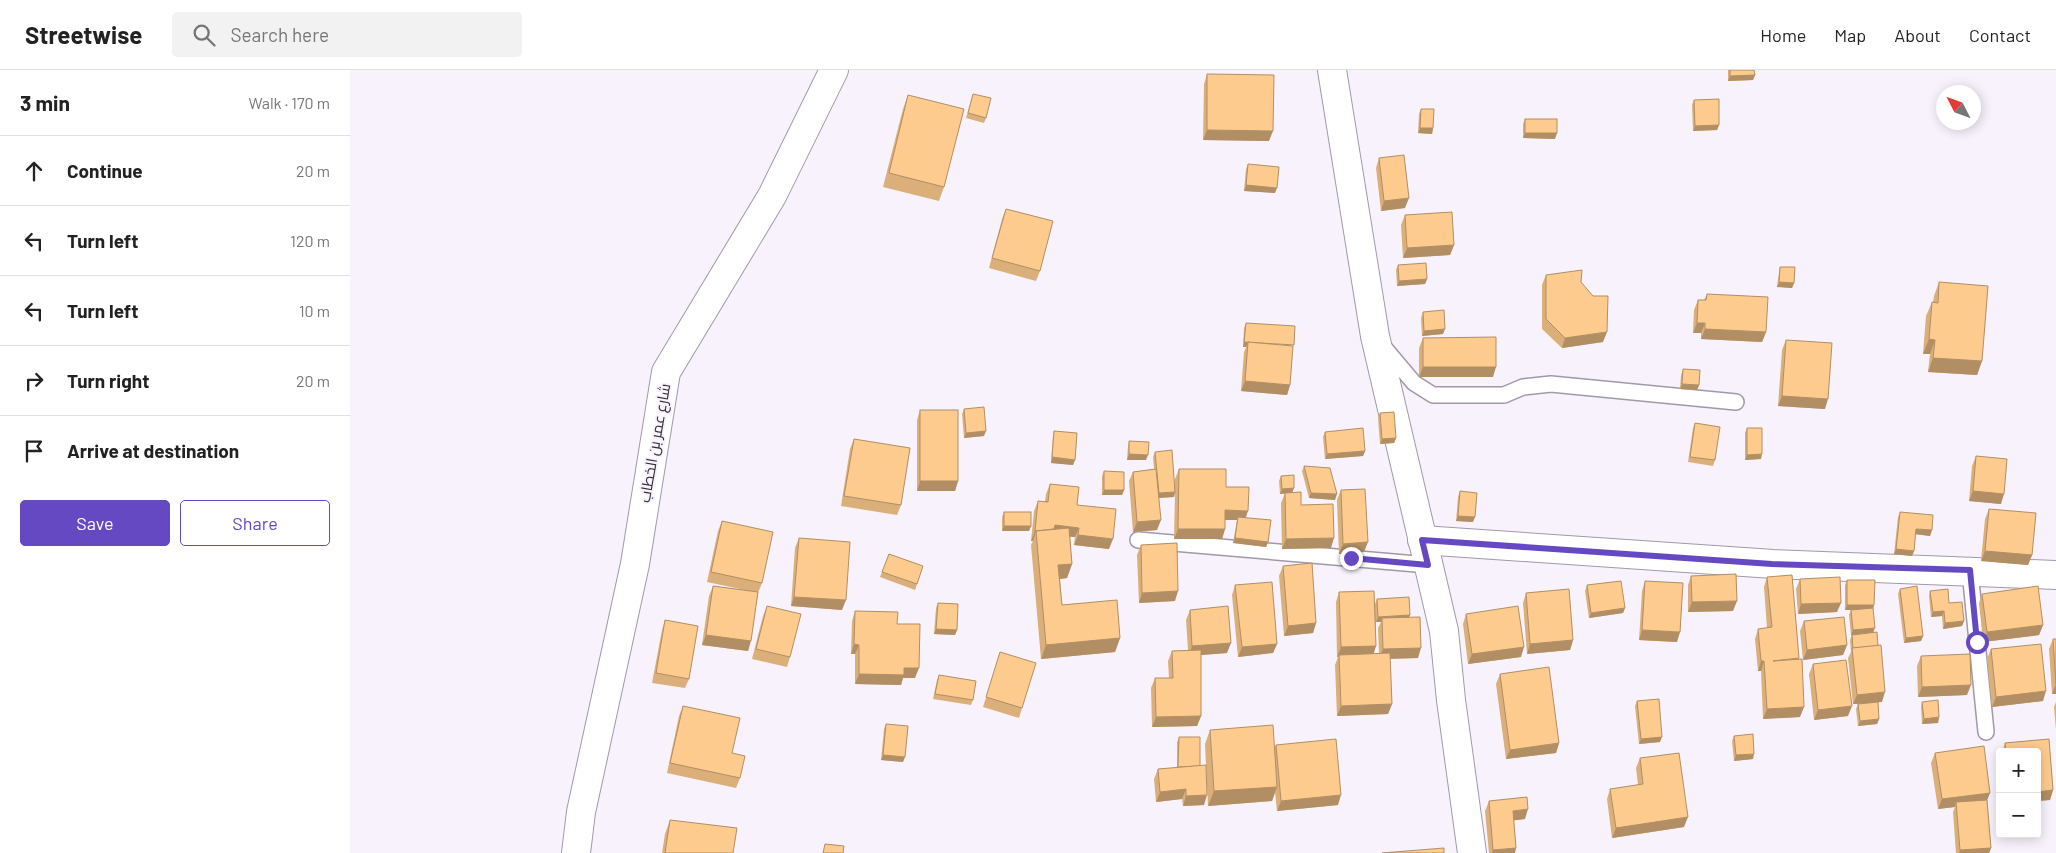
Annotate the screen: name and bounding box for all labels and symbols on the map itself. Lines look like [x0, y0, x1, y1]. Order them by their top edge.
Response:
north arrow [1936, 85, 1981, 130]
street label: شارع عمر بن الخطاب [635, 382, 676, 504]
route end [1340, 547, 1363, 570]
route start [1966, 631, 1989, 654]

